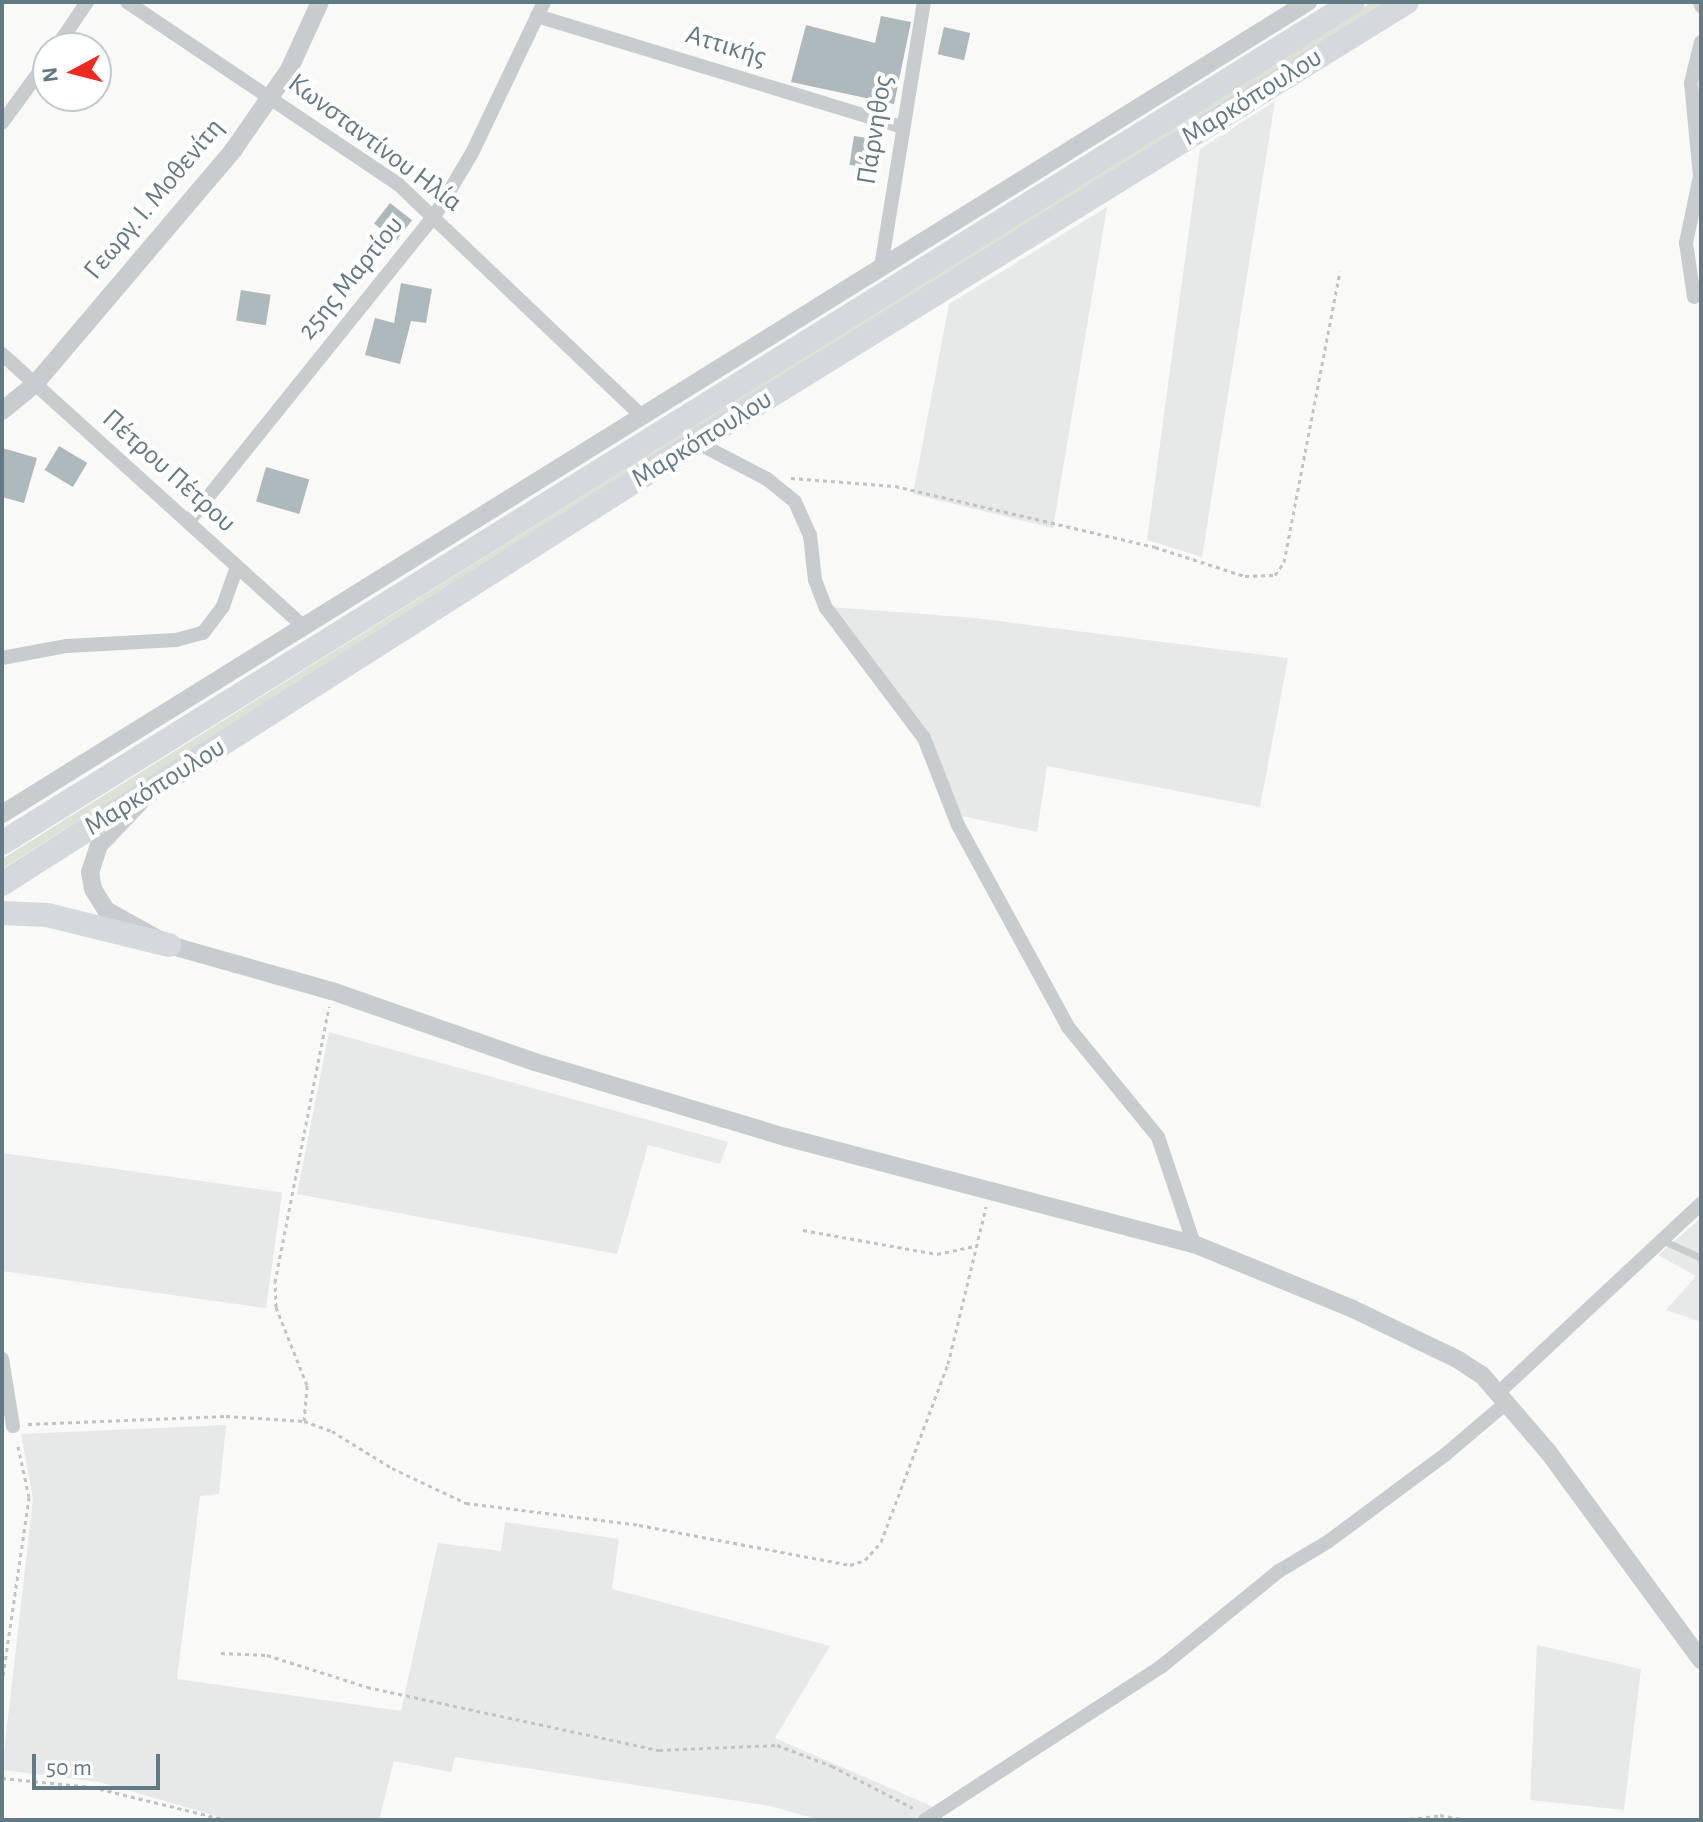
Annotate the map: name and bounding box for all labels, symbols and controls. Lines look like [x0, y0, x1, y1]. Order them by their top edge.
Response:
street label: Αττικής [682, 18, 770, 74]
north arrow [32, 32, 112, 112]
street label: Μαρκόπουλου [1176, 41, 1328, 153]
text: N [38, 66, 62, 84]
street label: Κωνσταντίνου Ηλία [281, 67, 469, 219]
street label: Πάρνηθος [850, 73, 900, 187]
street label: Γεωργ. Ι. Μοθενίτη [77, 112, 231, 286]
street label: 25ης Μαρτίου [291, 209, 411, 347]
street label: Μαρκόπουλου [626, 383, 778, 495]
street label: Πέτρου Πέτρου [95, 402, 243, 540]
street label: Μαρκόπουλου [79, 731, 231, 843]
scale bar [36, 1738, 164, 1788]
text: 50 m [46, 1756, 92, 1780]

